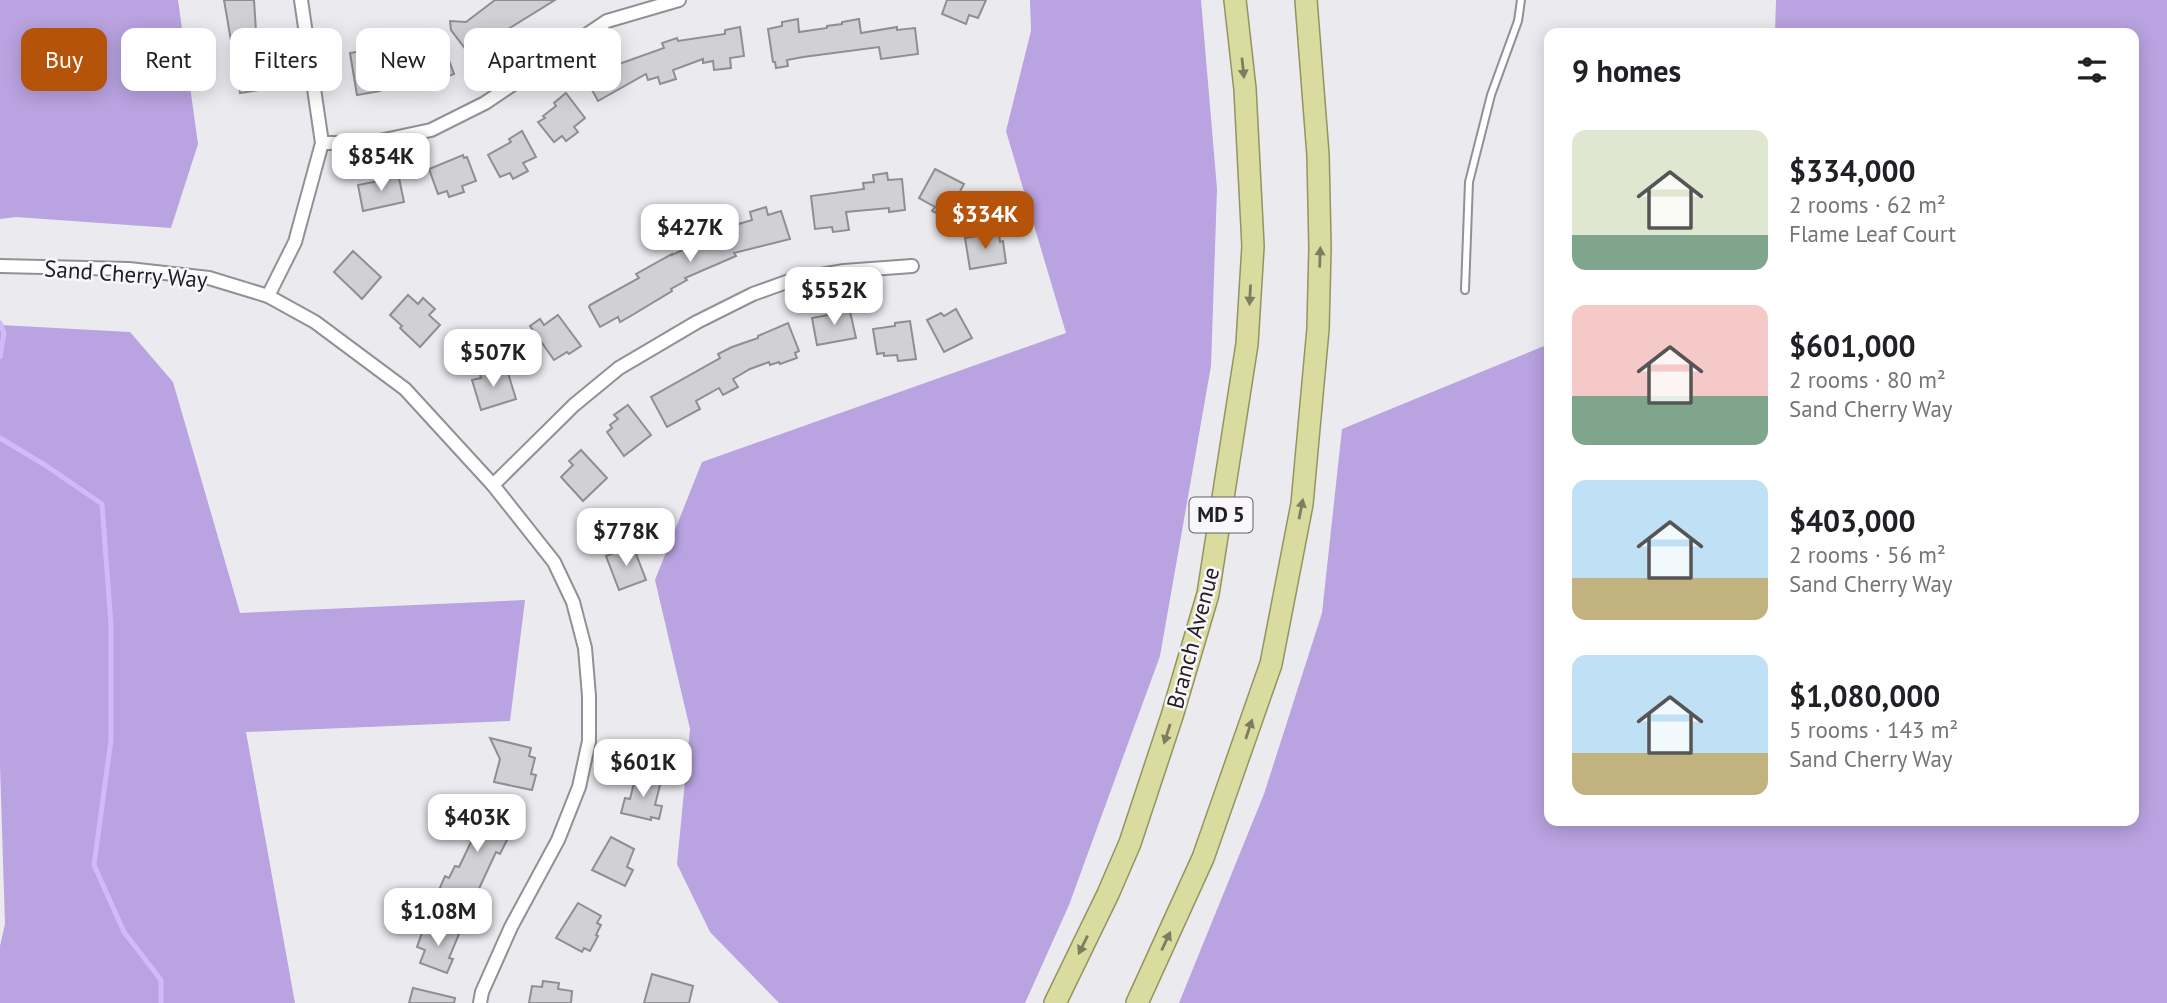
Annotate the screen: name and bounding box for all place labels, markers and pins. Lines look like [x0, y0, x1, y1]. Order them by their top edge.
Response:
pin: $854K [332, 134, 430, 193]
pin: $334K [936, 191, 1034, 251]
pin: $427K [641, 204, 739, 264]
pin: $552K [785, 268, 883, 327]
pin: $507K [444, 330, 542, 389]
pin: $778K [577, 508, 675, 568]
pin: $601K [594, 740, 692, 799]
pin: $403K [428, 794, 526, 854]
pin: $1.08M [381, 888, 495, 948]

